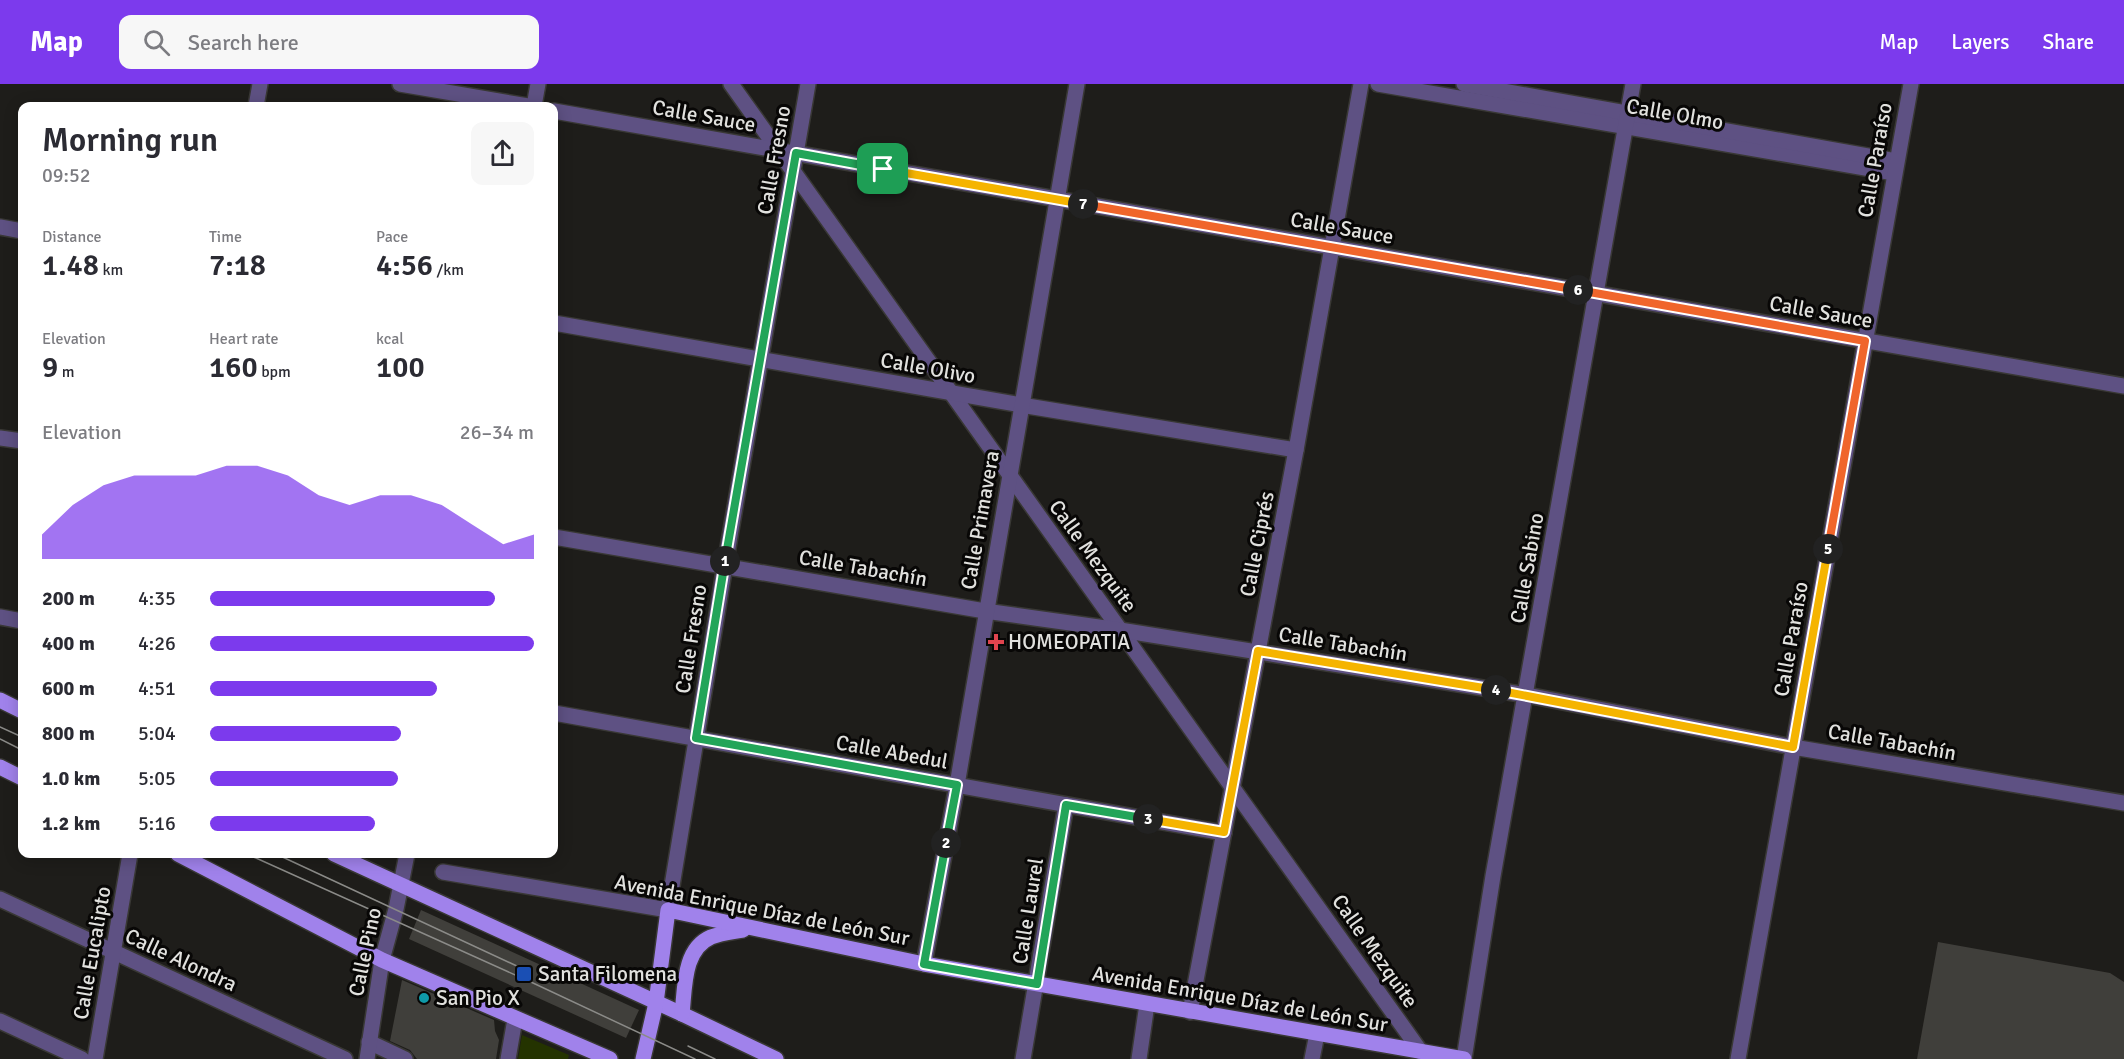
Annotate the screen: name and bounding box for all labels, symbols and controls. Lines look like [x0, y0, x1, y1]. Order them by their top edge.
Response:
search box [119, 15, 539, 69]
text: Map [30, 25, 83, 59]
icon: search [140, 26, 173, 59]
text: Search here [188, 29, 299, 56]
text: Map [1880, 29, 1918, 55]
text: Layers [1951, 29, 2009, 55]
text: Share [2042, 29, 2094, 55]
street label: Calle Olmo [1625, 93, 1725, 135]
street label: Calle Sauce [650, 94, 758, 138]
street label: Calle Paraíso [1852, 100, 1898, 220]
street label: Calle Fresno [752, 104, 796, 216]
text: Morning run [42, 120, 218, 161]
button: share [471, 122, 534, 185]
pin [857, 143, 908, 194]
icon: arrive [866, 152, 899, 185]
text: 09:52 [42, 163, 91, 188]
pin: 7 [1068, 189, 1098, 219]
text: 7 [1079, 194, 1087, 214]
street label: Calle Sauce [1288, 206, 1396, 250]
text: Distance [42, 227, 102, 247]
text: Time [209, 227, 242, 247]
text: Pace [376, 227, 408, 247]
text: 1.48 [42, 247, 99, 284]
text: 7:18 [209, 247, 266, 284]
text: 4:56 [376, 247, 433, 284]
text: km [99, 260, 123, 280]
text: /km [433, 260, 464, 280]
pin: 6 [1563, 275, 1593, 305]
text: 6 [1574, 280, 1582, 300]
street label: Calle Sauce [1767, 290, 1875, 334]
text: Elevation [42, 329, 106, 349]
text: Heart rate [209, 329, 278, 349]
text: kcal [376, 329, 404, 349]
street label: Calle Olivo [879, 347, 977, 389]
text: 9 [42, 349, 58, 386]
text: 160 [209, 349, 258, 386]
text: 100 [376, 349, 425, 386]
text: m [58, 362, 74, 382]
text: bpm [258, 362, 291, 382]
text: Elevation [42, 420, 122, 445]
text: 26–34 m [460, 420, 534, 445]
street label: Calle Primavera [955, 448, 1005, 592]
street label: Calle Ciprés [1234, 489, 1280, 599]
street label: Calle Mezquite [1043, 495, 1143, 617]
street label: Calle Sabino [1505, 511, 1549, 625]
pin: 5 [1813, 534, 1843, 564]
text: 5 [1824, 539, 1832, 559]
street label: Calle Tabachín [797, 544, 929, 592]
pin: 1 [710, 546, 740, 576]
text: 1 [721, 551, 729, 571]
street label: Calle Paraíso [1768, 579, 1814, 699]
street label: Calle Fresno [670, 583, 712, 695]
text: 200 m [42, 586, 95, 611]
text: 4:35 [138, 586, 176, 611]
street label: Calle Tabachín [1277, 621, 1409, 667]
place label: HOMEOPATIA [1008, 629, 1130, 655]
text: 400 m [42, 631, 95, 656]
text: 4:26 [138, 631, 176, 656]
marker: HOMEOPATIA [989, 635, 1003, 649]
pin: 4 [1481, 675, 1511, 705]
text: 600 m [42, 676, 95, 701]
text: 4:51 [138, 676, 176, 701]
text: 4 [1492, 680, 1500, 700]
street label: Calle Tabachín [1826, 718, 1958, 766]
text: 800 m [42, 721, 95, 746]
text: 5:04 [138, 721, 176, 746]
street label: Calle Abedul [834, 729, 950, 775]
text: 1.0 km [42, 766, 100, 791]
text: 5:05 [138, 766, 176, 791]
pin: 3 [1133, 804, 1163, 834]
text: 3 [1144, 809, 1152, 829]
text: 1.2 km [42, 811, 100, 836]
text: 5:16 [138, 811, 176, 836]
pin: 2 [931, 828, 961, 858]
text: 2 [942, 833, 950, 853]
street label: Calle Laurel [1007, 856, 1049, 966]
street label: Avenida Enrique Díaz de León Sur [612, 869, 912, 951]
street label: Calle Eucalipto [67, 884, 117, 1022]
street label: Calle Mezquite [1326, 889, 1424, 1013]
street label: Calle Pino [343, 905, 387, 999]
street label: Calle Alondra [121, 923, 241, 997]
street label: Avenida Enrique Díaz de León Sur [1090, 960, 1390, 1038]
place label: Santa Filomena [538, 961, 677, 987]
marker: Santa Filomena [515, 965, 533, 983]
place label: San Pio X [436, 985, 520, 1011]
marker: San Pio X [417, 991, 431, 1005]

